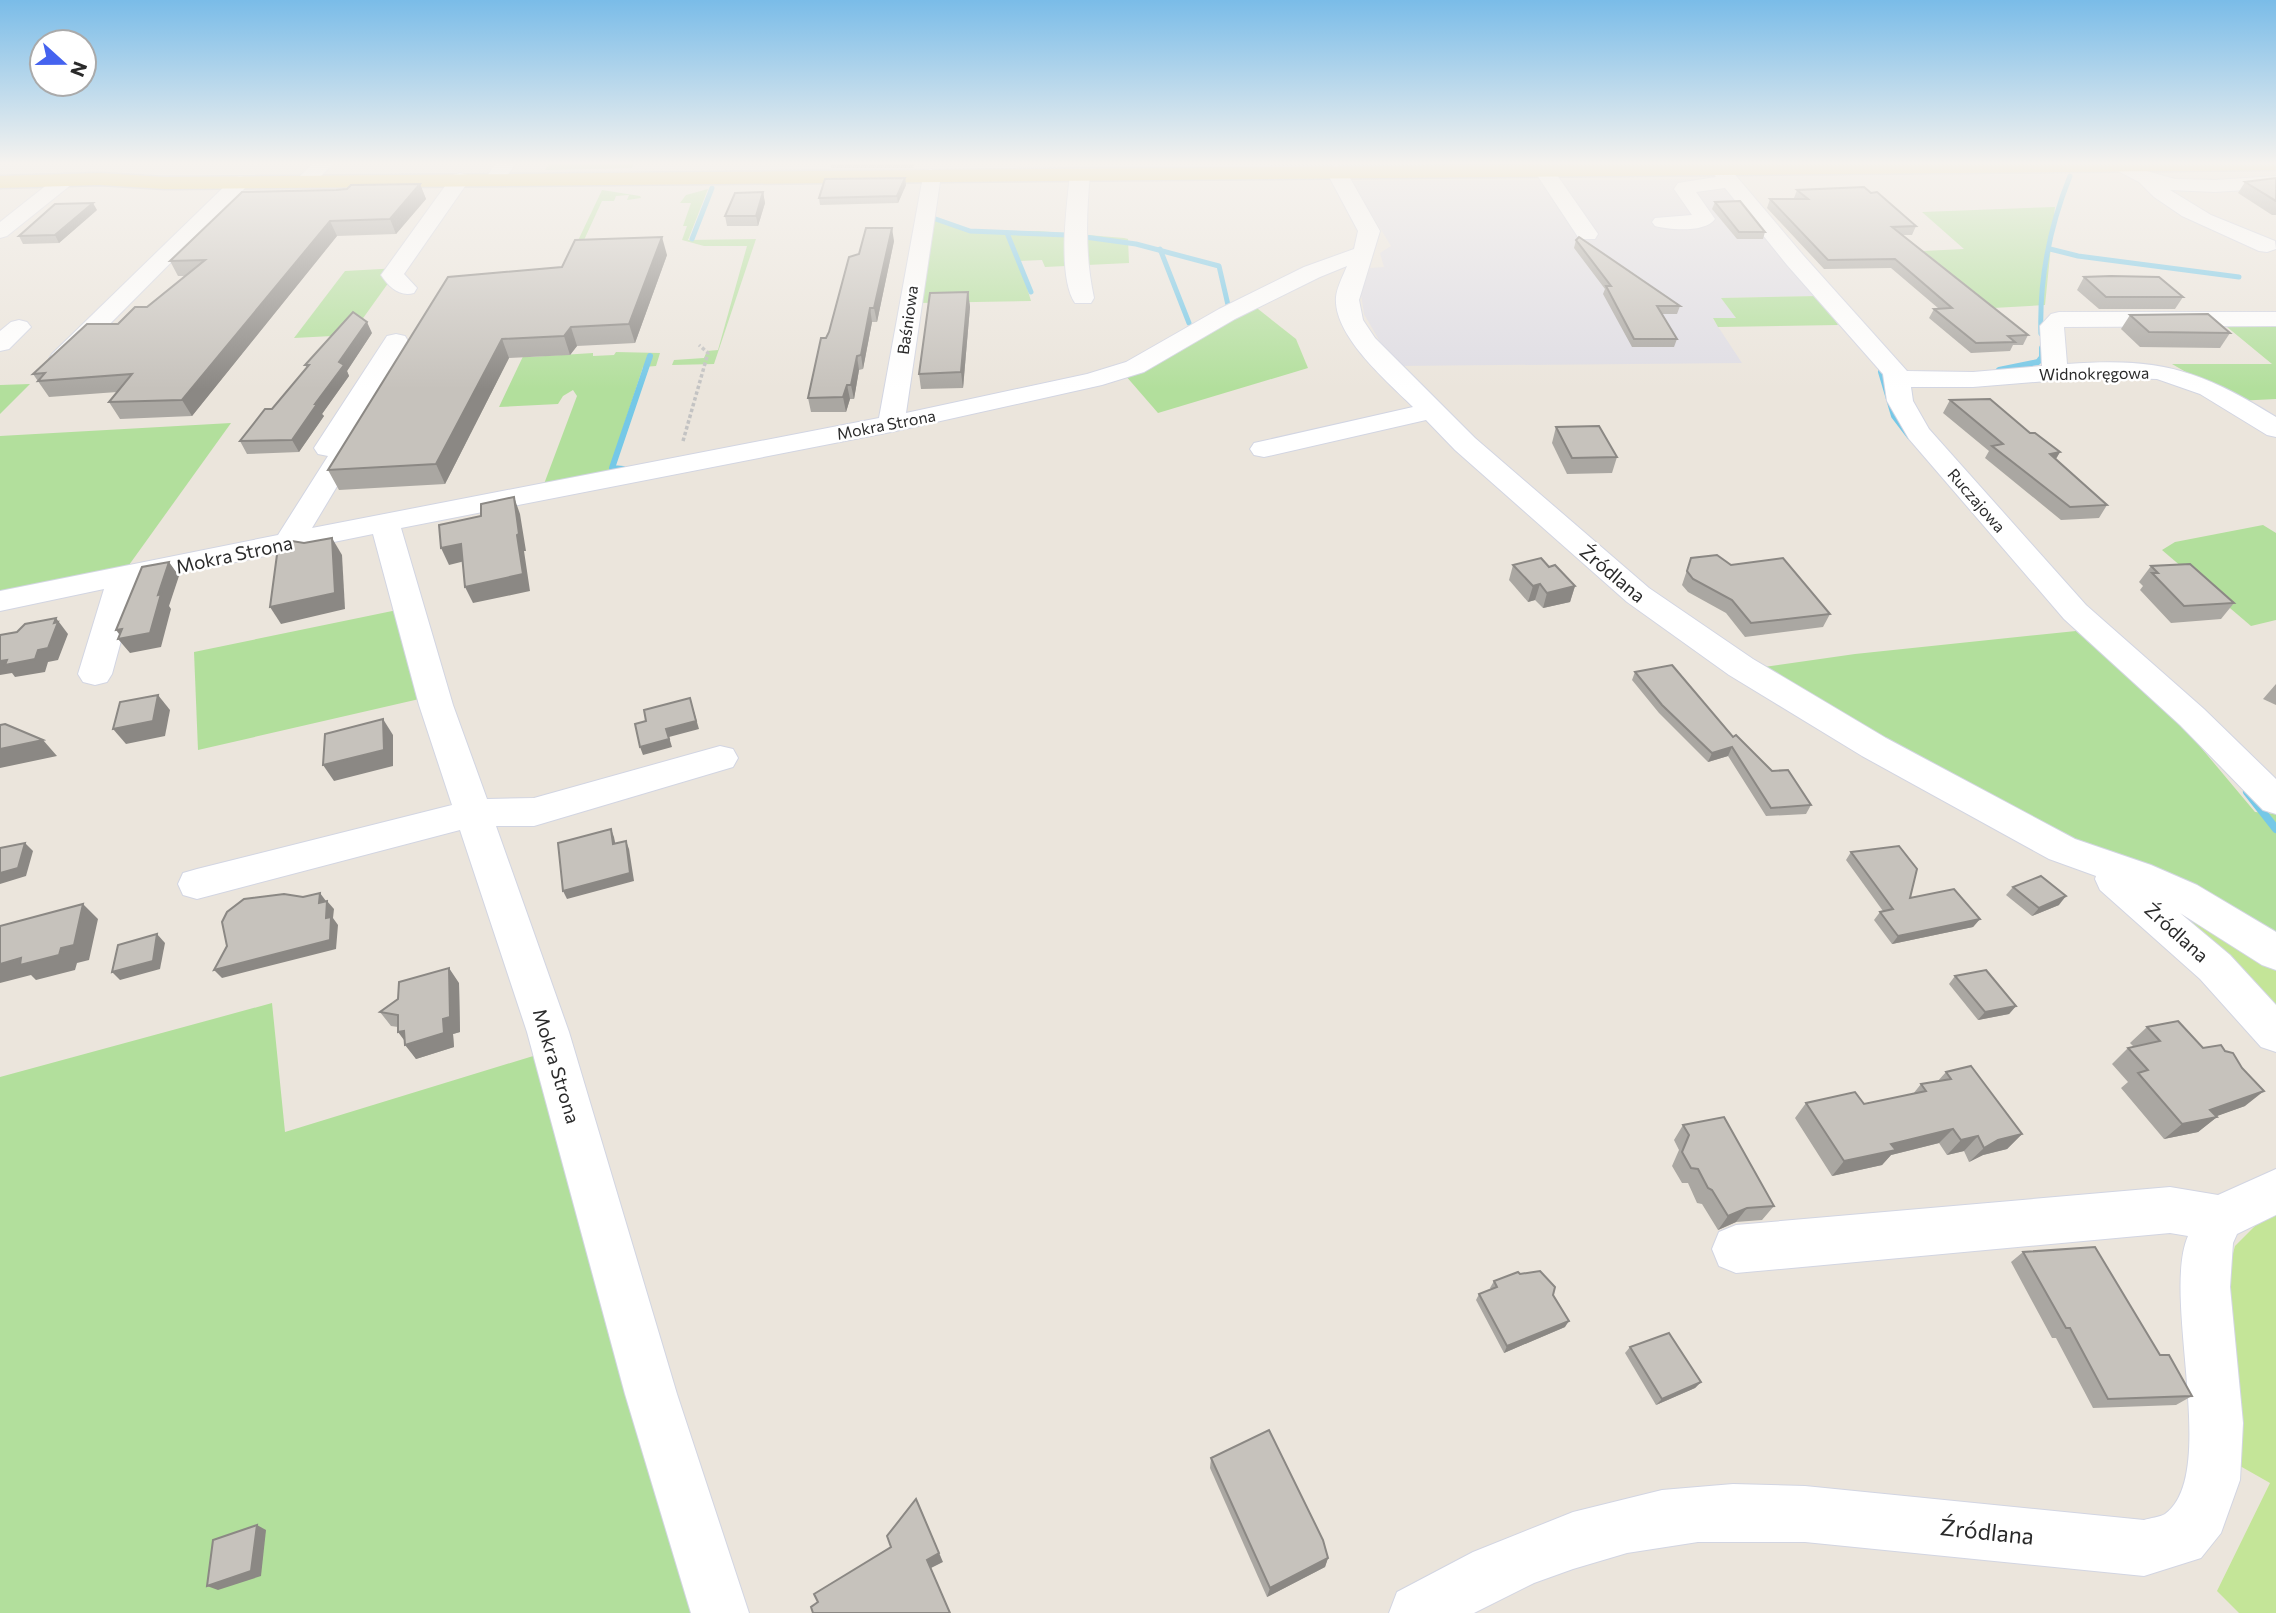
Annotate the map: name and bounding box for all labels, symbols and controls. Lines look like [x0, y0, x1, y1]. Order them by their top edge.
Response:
north arrow [28, 28, 98, 98]
text: N [66, 58, 93, 80]
street label: Baśniowa [893, 284, 921, 356]
street label: Widnokręgowa [2039, 363, 2149, 383]
street label: Mokra Strona [835, 405, 937, 443]
street label: Ruczajowa [1944, 464, 2010, 536]
street label: Mokra Strona [173, 530, 295, 578]
street label: Źródlana [1576, 539, 1650, 607]
street label: Źródlana [2140, 897, 2214, 967]
street label: Mokra Strona [529, 1006, 585, 1126]
street label: Źródlana [1939, 1512, 2035, 1550]

